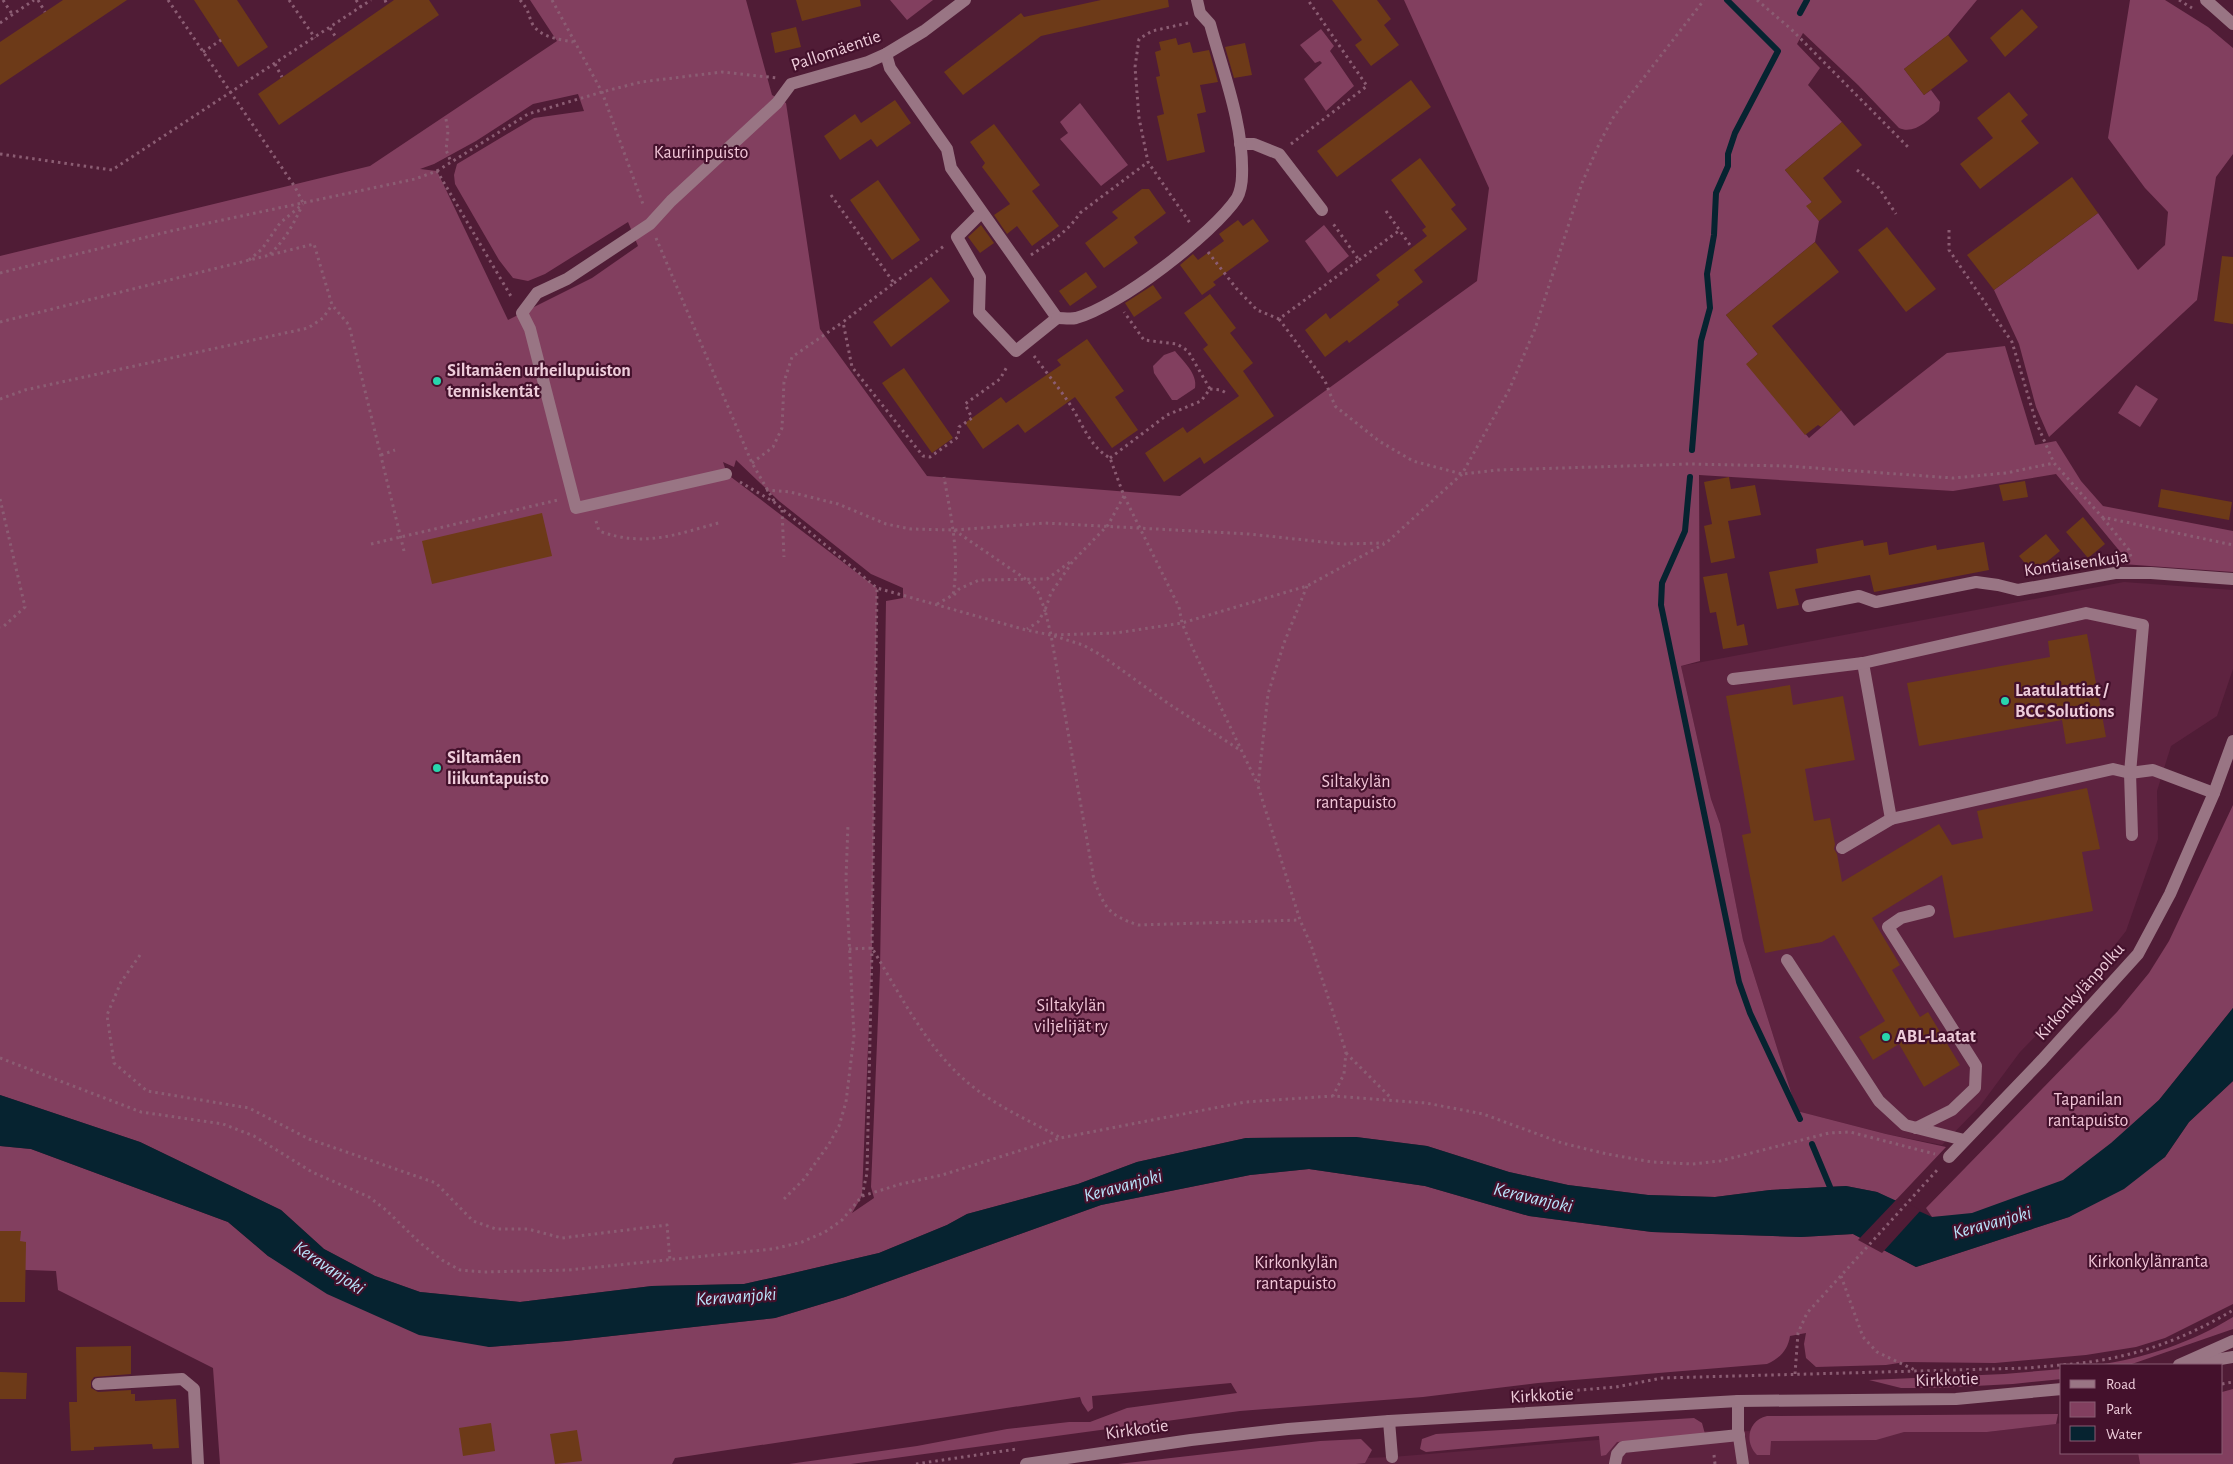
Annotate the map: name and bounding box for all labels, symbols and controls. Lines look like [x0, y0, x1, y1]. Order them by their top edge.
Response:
street label: Pallomäentie [789, 27, 883, 75]
park label: Kauriinpuisto [654, 144, 748, 162]
place label: Siltamäen urheilupuiston tenniskentät [447, 362, 631, 401]
marker: Siltamäen urheilupuiston tenniskentät [431, 375, 443, 387]
street label: Kontiaisenkuja [2023, 548, 2129, 580]
place label: Laatulattiat / BCC Solutions [2015, 682, 2115, 721]
marker: Laatulattiat / BCC Solutions [1999, 695, 2011, 707]
place label: Siltamäen liikuntapuisto [447, 749, 549, 788]
marker: Siltamäen liikuntapuisto [431, 762, 443, 774]
park label: Siltakylän rantapuisto [1316, 773, 1397, 812]
street label: Kirkonkylänpolku [2032, 940, 2128, 1044]
park label: Siltakylän viljelijät ry [1034, 997, 1108, 1036]
place label: ABL-Laatat [1896, 1028, 1976, 1046]
marker: ABL-Laatat [1880, 1031, 1892, 1043]
park label: Tapanilan rantapuisto [2048, 1091, 2129, 1130]
water label: Keravanjoki [1082, 1166, 1164, 1206]
water label: Keravanjoki [1492, 1180, 1574, 1216]
water label: Keravanjoki [1951, 1203, 2033, 1243]
water label: Keravanjoki [290, 1238, 368, 1298]
park label: Kirkonkylänranta [2088, 1253, 2208, 1271]
park label: Kirkonkylän rantapuisto [1254, 1254, 1338, 1293]
water label: Keravanjoki [695, 1285, 777, 1309]
legend [2060, 1364, 2223, 1454]
street label: Kirkkotie [1915, 1370, 1979, 1390]
text: Road [2106, 1377, 2136, 1392]
street label: Kirkkotie [1510, 1385, 1574, 1407]
text: Park [2106, 1402, 2132, 1417]
street label: Kirkkotie [1104, 1417, 1170, 1443]
text: Water [2106, 1427, 2142, 1442]

